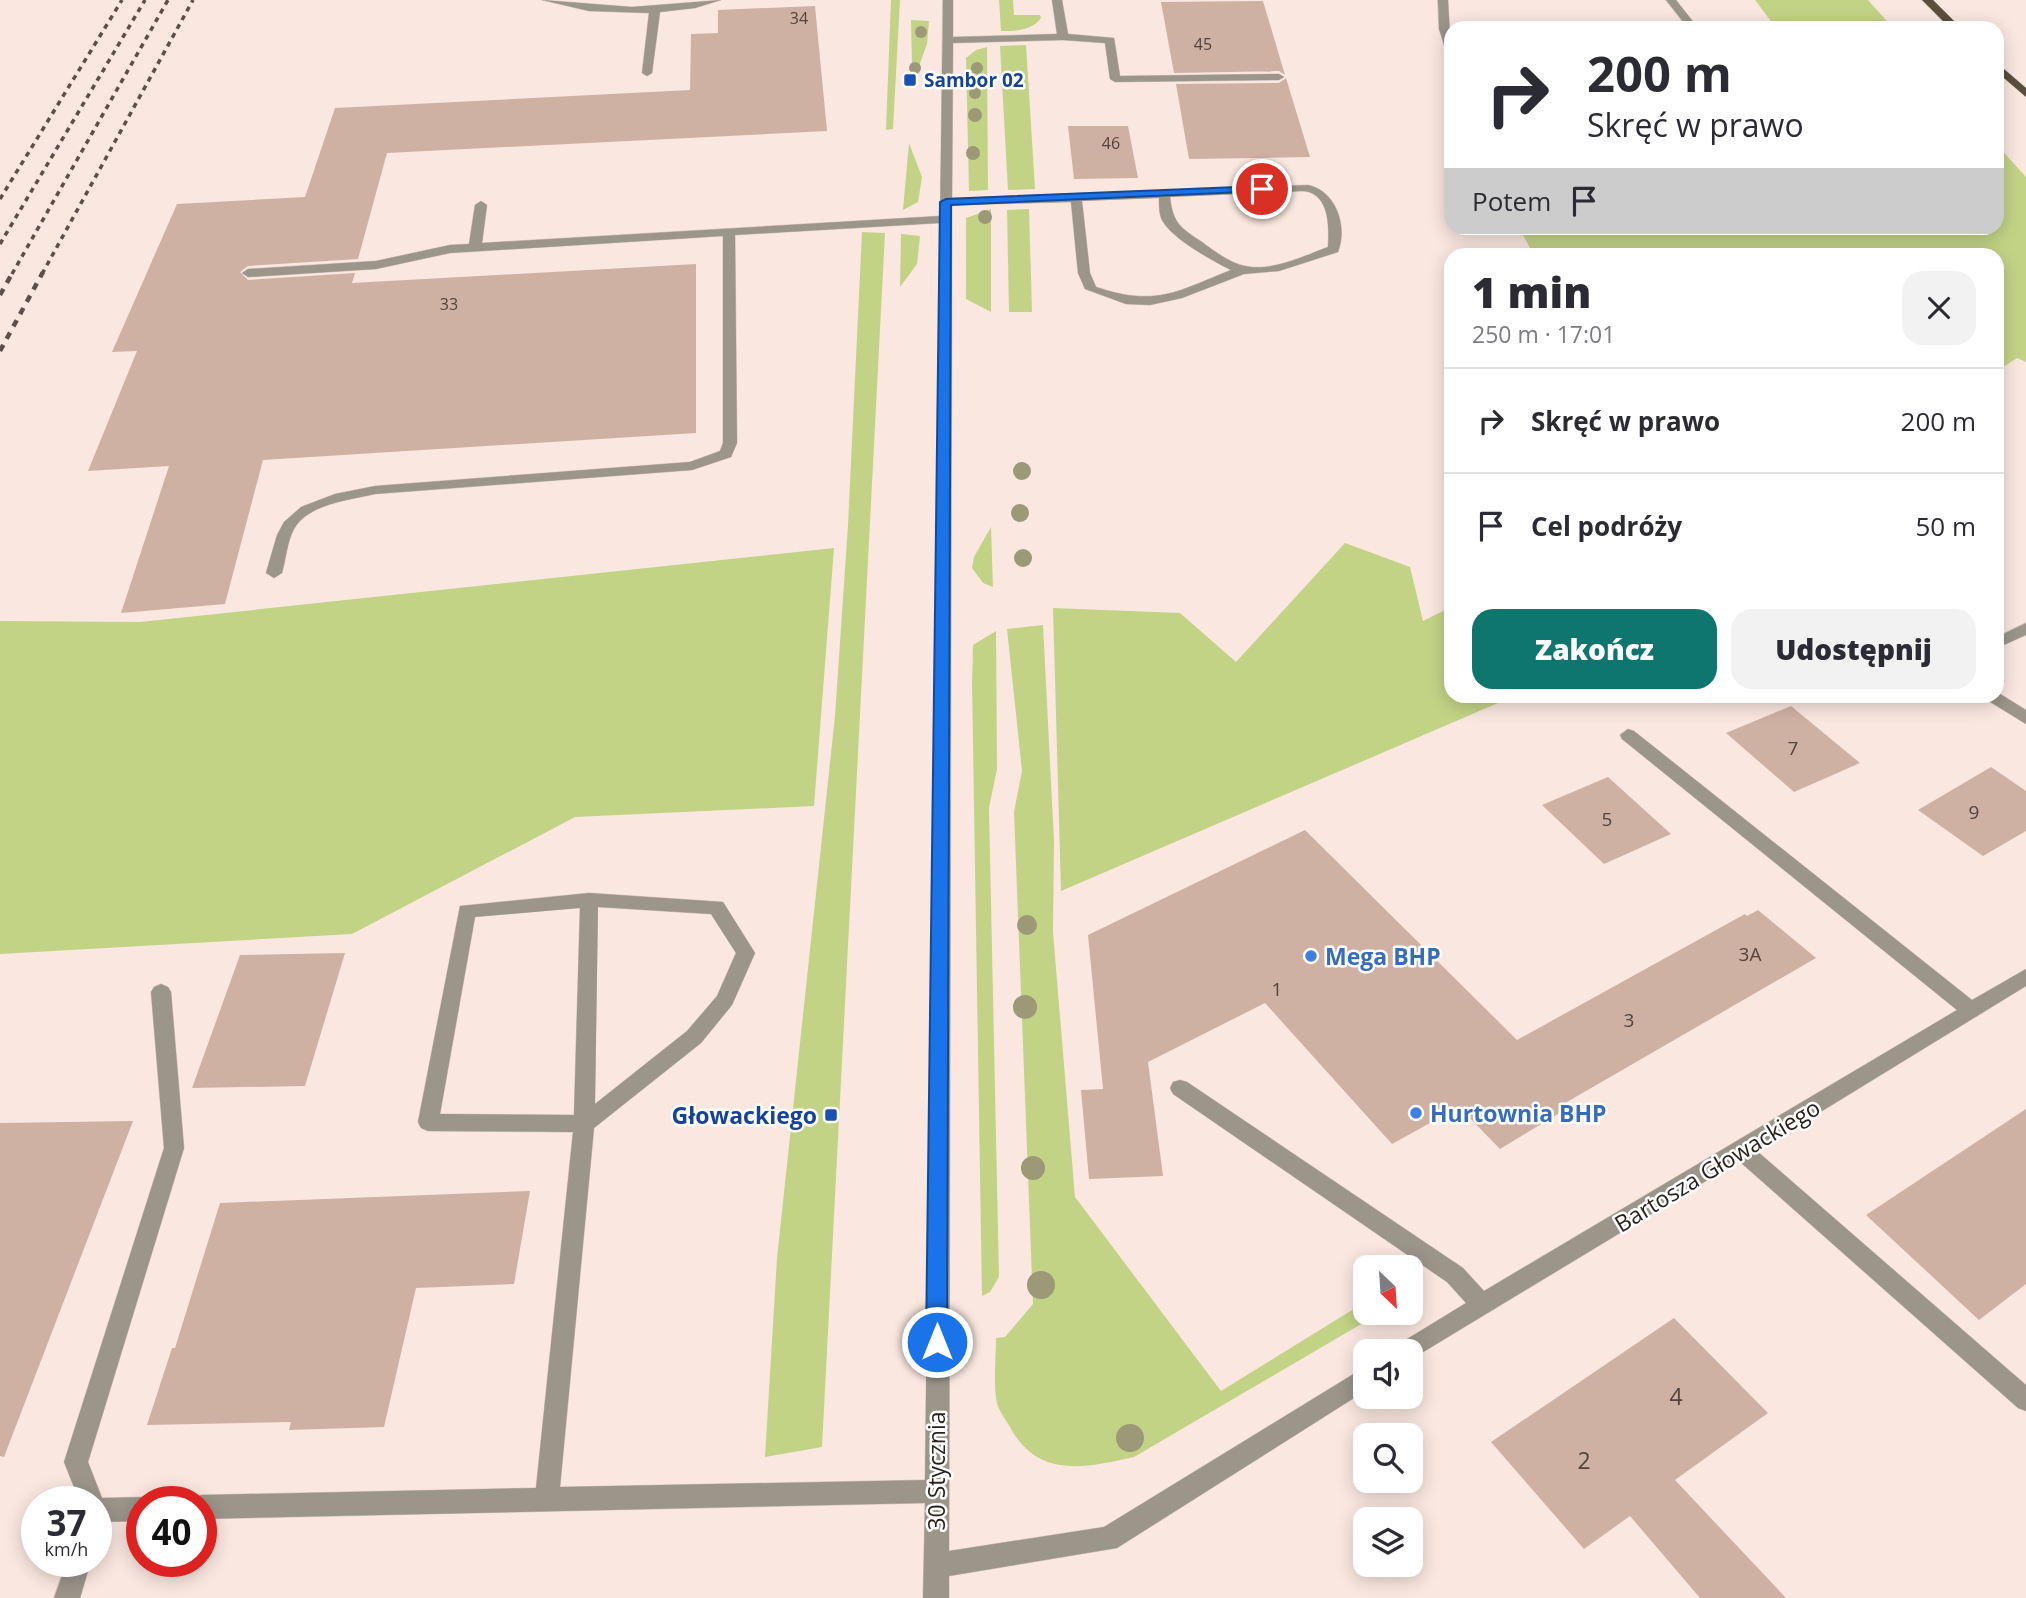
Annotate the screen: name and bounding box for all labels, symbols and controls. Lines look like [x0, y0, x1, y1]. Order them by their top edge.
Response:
house number: 34 [790, 7, 808, 29]
house number: 45 [1194, 33, 1212, 55]
text: 200 m [1587, 40, 1732, 106]
icon: right [1472, 49, 1563, 140]
place label: Sambor 02 [924, 67, 1024, 93]
marker: Sambor 02 [902, 72, 918, 88]
text: Skręć w prawo [1587, 103, 1804, 146]
house number: 46 [1102, 132, 1120, 154]
pin [1232, 159, 1292, 219]
icon: arrive [1243, 170, 1281, 208]
icon: arrive [1565, 182, 1603, 220]
text: Potem [1472, 183, 1551, 219]
text: 1 min [1472, 263, 1591, 320]
button: close [1902, 271, 1976, 345]
house number: 33 [440, 293, 458, 315]
text: 250 m · 17:01 [1472, 318, 1615, 350]
icon: right [1472, 402, 1510, 440]
text: Skręć w prawo [1531, 403, 1720, 439]
text: 200 m [1901, 403, 1976, 439]
icon: arrive [1472, 507, 1510, 545]
text: Cel podróży [1531, 508, 1682, 544]
text: 50 m [1915, 508, 1976, 544]
button: Zakończ [1472, 609, 1717, 689]
button: Udostępnij [1731, 609, 1976, 689]
house number: 7 [1788, 735, 1798, 761]
house number: 9 [1969, 799, 1979, 825]
house number: 5 [1602, 806, 1612, 832]
place label: Mega BHP [1325, 940, 1441, 972]
house number: 3A [1739, 941, 1761, 967]
marker: Mega BHP [1303, 948, 1319, 964]
house number: 1 [1272, 976, 1282, 1002]
house number: 3 [1624, 1007, 1634, 1033]
street label: Bartosza Głowackiego [1608, 1091, 1826, 1239]
place label: Hurtownia BHP [1430, 1097, 1607, 1129]
place label: Głowackiego [672, 1099, 817, 1131]
marker: Hurtownia BHP [1408, 1105, 1424, 1121]
marker: Głowackiego [823, 1107, 839, 1123]
north arrow [1353, 1255, 1423, 1325]
map controls [1353, 1255, 1423, 1577]
position arrow [900, 1305, 974, 1379]
button: sound [1353, 1339, 1423, 1409]
house number: 4 [1669, 1380, 1683, 1412]
street label: 30 Stycznia [920, 1411, 952, 1531]
button: search [1353, 1423, 1423, 1493]
house number: 2 [1577, 1444, 1591, 1476]
speed limit sign: 40 [126, 1486, 217, 1577]
text: 37 [46, 1499, 87, 1546]
button: layers [1353, 1507, 1423, 1577]
text: km/h [45, 1537, 88, 1561]

